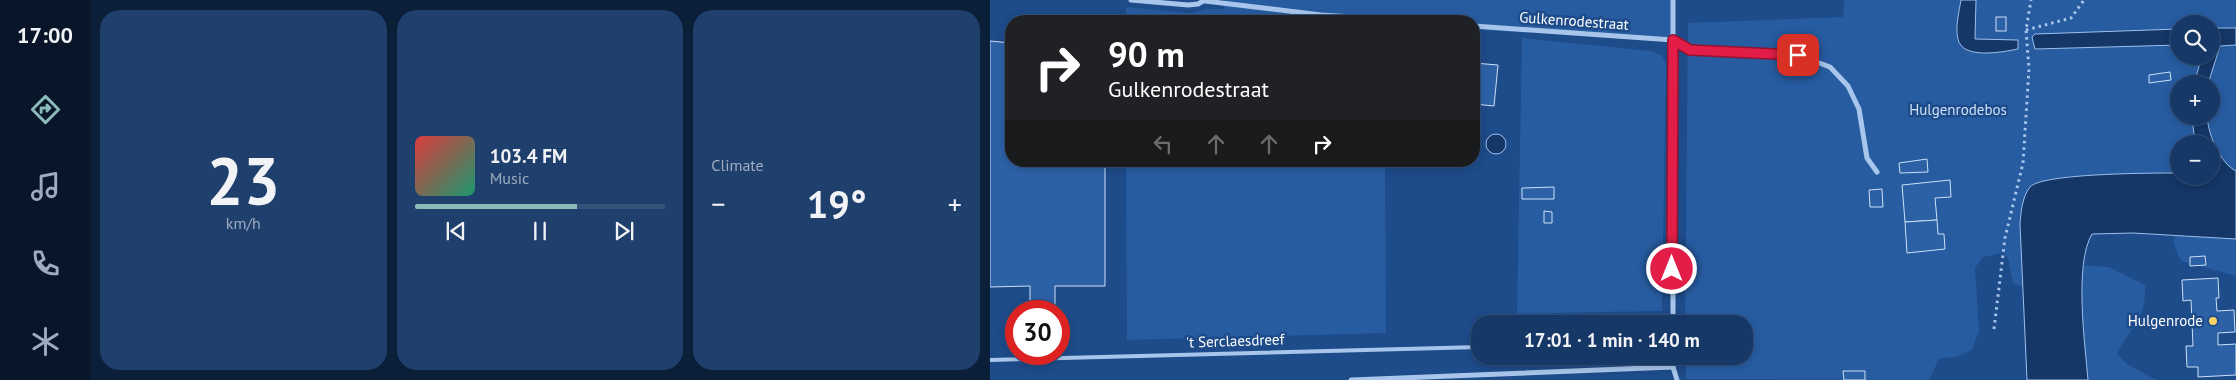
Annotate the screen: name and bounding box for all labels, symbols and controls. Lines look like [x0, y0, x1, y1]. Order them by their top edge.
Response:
street label: Gulkenrodestraat [1519, 7, 1629, 34]
map controls [2170, 15, 2220, 185]
button: search [2170, 15, 2220, 65]
text: 17:00 [17, 21, 73, 49]
text: 90 m [1108, 31, 1185, 77]
pin [1777, 34, 1819, 76]
icon: right [1025, 35, 1090, 100]
icon: arrive [1784, 41, 1812, 69]
text: Gulkenrodestraat [1108, 75, 1269, 103]
button: + [2170, 75, 2220, 125]
icon: directions [28, 92, 63, 127]
park label: Hulgenrodebos [1909, 100, 2007, 119]
icon: left [1149, 130, 1177, 158]
icon: ahead [1202, 130, 1230, 158]
icon: ahead [1255, 130, 1283, 158]
icon: right [1308, 130, 1336, 158]
button: − [2170, 135, 2220, 185]
text: 23 [206, 138, 280, 222]
text: 103.4 FM [490, 144, 567, 168]
text: Climate [711, 155, 764, 175]
text: Music [490, 168, 529, 188]
icon: music [28, 169, 63, 204]
text: 19° [807, 179, 867, 228]
text: − [711, 185, 725, 222]
text: + [948, 185, 962, 222]
text: km/h [226, 213, 261, 233]
icon: previous [442, 217, 470, 245]
icon: pause [526, 217, 554, 245]
icon: next [610, 217, 638, 245]
position arrow [1645, 242, 1697, 294]
icon: phone [28, 246, 63, 281]
speed limit sign: 30 [1005, 300, 1070, 365]
place label: Hulgenrode [2128, 311, 2203, 330]
marker: Hulgenrode [2207, 315, 2219, 327]
icon: climate [28, 324, 63, 359]
text: 17:01 · 1 min · 140 m [1524, 328, 1700, 352]
street label: 't Serclaesdreef [1185, 329, 1286, 352]

